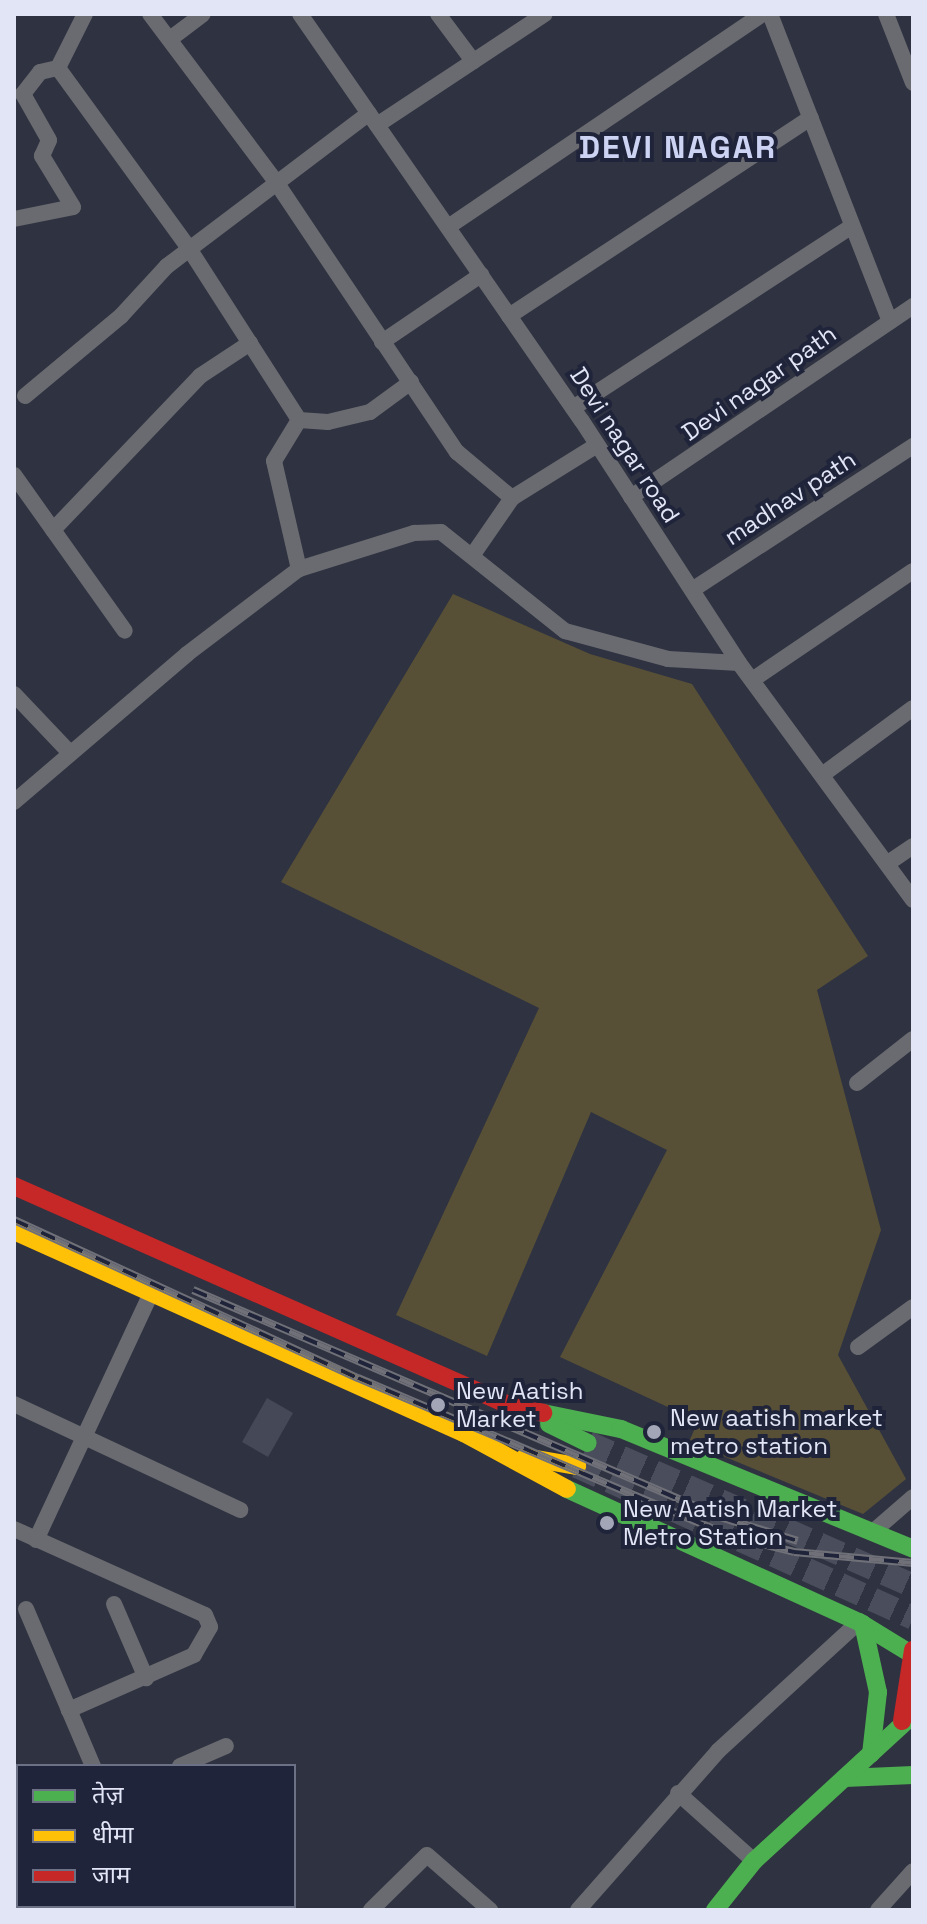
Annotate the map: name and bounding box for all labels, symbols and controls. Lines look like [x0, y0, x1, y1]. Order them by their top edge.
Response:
district label: DEVI NAGAR [579, 128, 777, 166]
street label: Devi nagar path [676, 319, 842, 447]
street label: Devi nagar road [564, 362, 686, 528]
street label: madhav path [719, 445, 861, 551]
place label: New Aatish Market [456, 1377, 584, 1433]
marker: New Aatish Market [427, 1394, 449, 1416]
place label: New aatish market metro station [670, 1404, 883, 1460]
marker: New aatish market metro station [645, 1423, 663, 1441]
place label: New Aatish Market Metro Station [623, 1495, 838, 1551]
marker: New Aatish Market Metro Station [598, 1514, 616, 1532]
legend [16, 1764, 296, 1908]
text: तेज़ [92, 1779, 124, 1810]
text: धीमा [92, 1819, 134, 1850]
text: जाम [92, 1859, 130, 1890]

